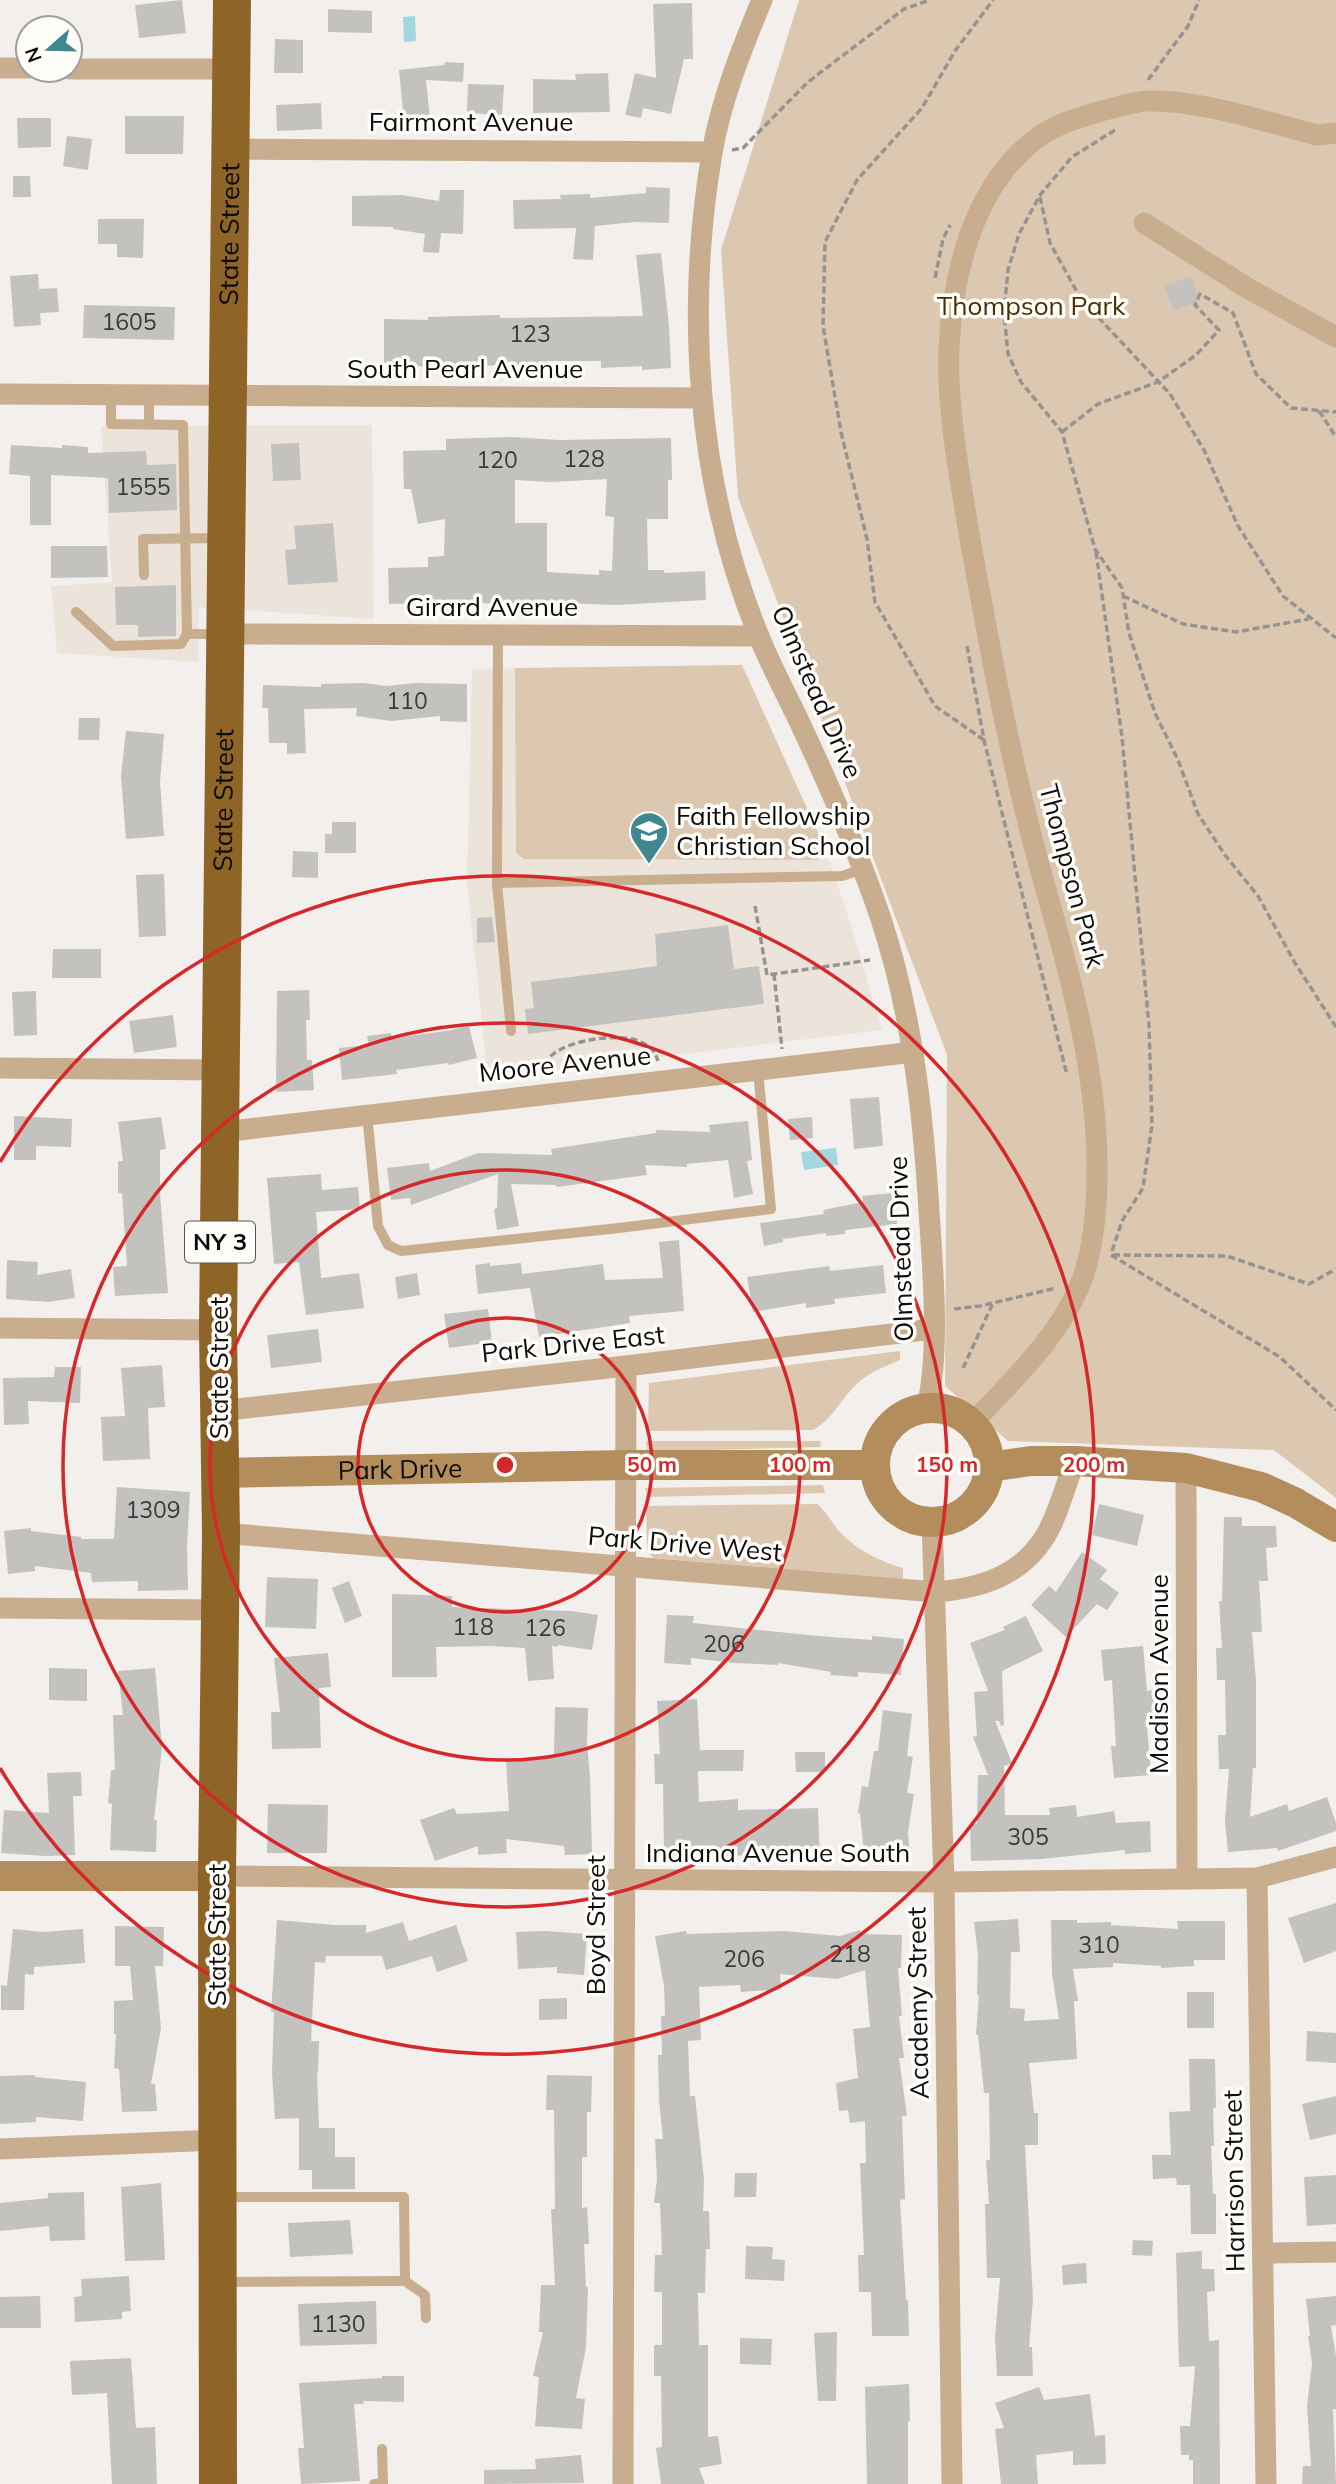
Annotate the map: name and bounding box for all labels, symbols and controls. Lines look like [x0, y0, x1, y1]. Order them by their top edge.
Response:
north arrow [14, 14, 84, 84]
text: N [19, 44, 47, 66]
street label: Fairmont Avenue [369, 105, 573, 138]
street label: State Street [212, 163, 246, 306]
park label: Thompson Park [937, 289, 1126, 322]
house number: 1605 [101, 307, 157, 336]
house number: 123 [509, 319, 551, 348]
street label: South Pearl Avenue [347, 352, 583, 385]
house number: 128 [563, 444, 605, 473]
house number: 120 [476, 445, 518, 474]
house number: 1555 [115, 472, 171, 501]
street label: Girard Avenue [406, 590, 578, 623]
street label: Olmstead Drive [765, 600, 870, 783]
house number: 110 [386, 686, 428, 715]
street label: State Street [206, 729, 240, 872]
street label: Thompson Park [1032, 780, 1113, 972]
place label: Faith Fellowship Christian School [676, 799, 871, 862]
school or university icon: Faith Fellowship Christian School [628, 810, 670, 865]
street label: Moore Avenue [477, 1038, 653, 1089]
street label: Olmstead Drive [881, 1156, 920, 1342]
road number: NY 3 [185, 1222, 255, 1262]
street label: State Street [202, 1297, 235, 1439]
street label: Park Drive East [480, 1317, 666, 1370]
street label: Park Drive [337, 1451, 462, 1487]
text: 50 m [627, 1451, 677, 1477]
text: 100 m [769, 1451, 831, 1477]
text: 150 m [916, 1451, 978, 1477]
text: 200 m [1063, 1451, 1125, 1477]
centre of rings [493, 1453, 517, 1477]
house number: 1309 [125, 1495, 181, 1524]
street label: Park Drive West [587, 1519, 783, 1568]
street label: Madison Avenue [1142, 1574, 1175, 1774]
house number: 118 [452, 1612, 494, 1641]
house number: 126 [524, 1613, 566, 1642]
house number: 206 [703, 1629, 745, 1658]
house number: 305 [1007, 1822, 1049, 1851]
street label: Indiana Avenue South [646, 1836, 910, 1869]
street label: Boyd Street [579, 1855, 612, 1995]
street label: State Street [200, 1864, 233, 2006]
street label: Academy Street [899, 1907, 936, 2099]
house number: 310 [1078, 1930, 1120, 1959]
house number: 218 [829, 1939, 871, 1968]
house number: 206 [723, 1944, 765, 1973]
street label: Harrison Street [1215, 2090, 1252, 2272]
house number: 1130 [310, 2309, 366, 2338]

